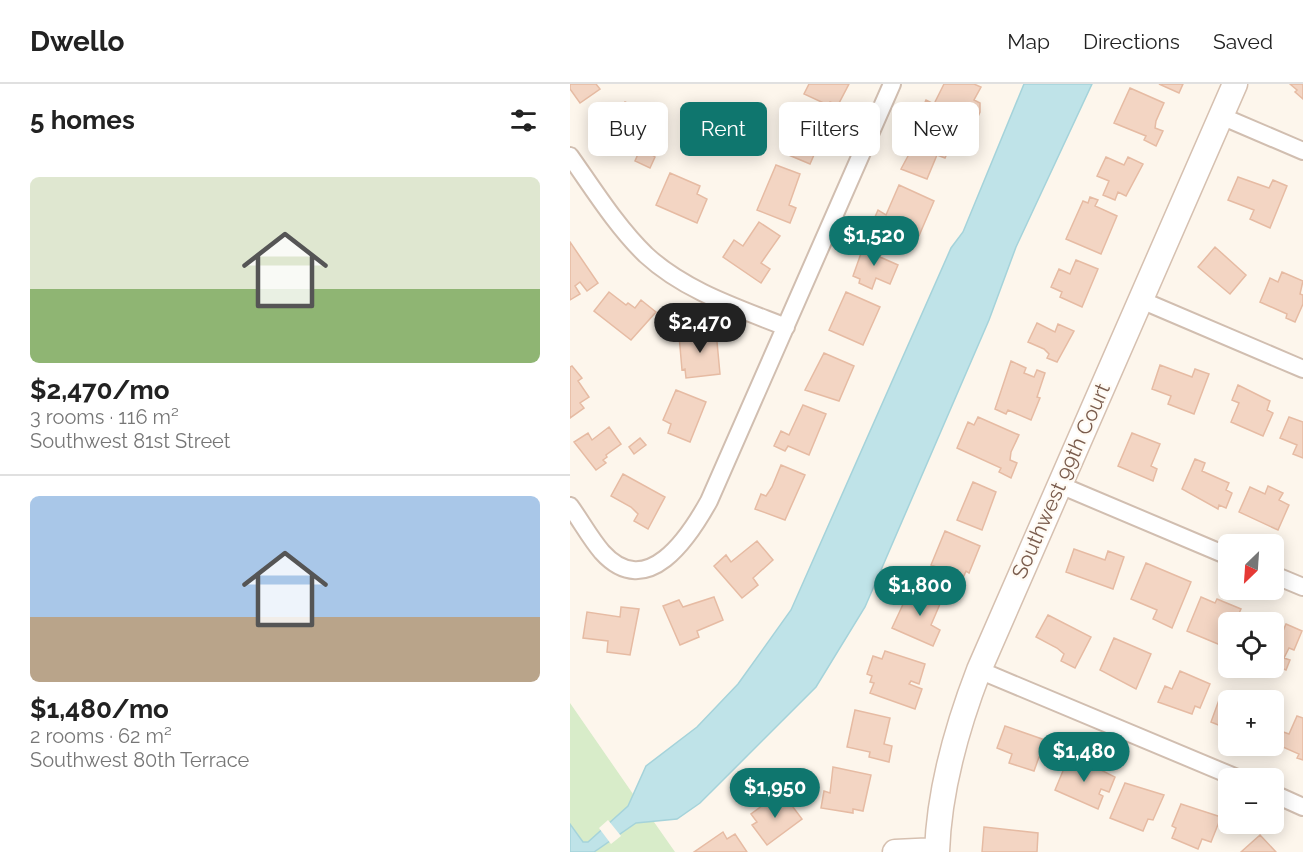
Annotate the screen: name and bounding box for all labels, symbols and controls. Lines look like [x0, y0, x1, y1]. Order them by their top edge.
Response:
text: Dwello [30, 25, 125, 58]
text: Map [1007, 29, 1050, 54]
text: Directions [1083, 29, 1180, 54]
text: Saved [1213, 29, 1273, 54]
chip: Buy [588, 102, 668, 156]
chip: Rent [680, 102, 767, 156]
chip: Filters [779, 102, 880, 156]
chip: New [892, 102, 979, 156]
icon: filters [507, 104, 540, 137]
text: 5 homes [30, 105, 135, 135]
icon: home [231, 216, 339, 324]
pin: $1,520 [825, 216, 923, 267]
text: $1,520 [843, 223, 905, 247]
pin: $2,470 [651, 303, 749, 354]
text: $2,470 [668, 310, 732, 334]
text: $2,470/mo [30, 375, 170, 405]
street label: Southwest 99th Court [1006, 379, 1115, 582]
text: 3 rooms · 116 m² [30, 405, 179, 429]
text: Southwest 81st Street [30, 429, 230, 453]
north arrow [1218, 534, 1284, 600]
map controls [1218, 534, 1284, 834]
icon: home [231, 535, 339, 643]
pin: $1,800 [871, 566, 969, 617]
text: $1,800 [888, 573, 952, 597]
button: locate [1218, 612, 1284, 678]
button: + [1218, 690, 1284, 756]
text: $1,480/mo [30, 694, 169, 724]
text: 2 rooms · 62 m² [30, 724, 172, 748]
pin: $1,480 [1035, 732, 1133, 783]
text: $1,480 [1053, 739, 1115, 763]
text: Southwest 80th Terrace [30, 748, 249, 772]
pin: $1,950 [726, 768, 824, 819]
button: − [1218, 768, 1284, 834]
text: $1,950 [744, 775, 806, 799]

